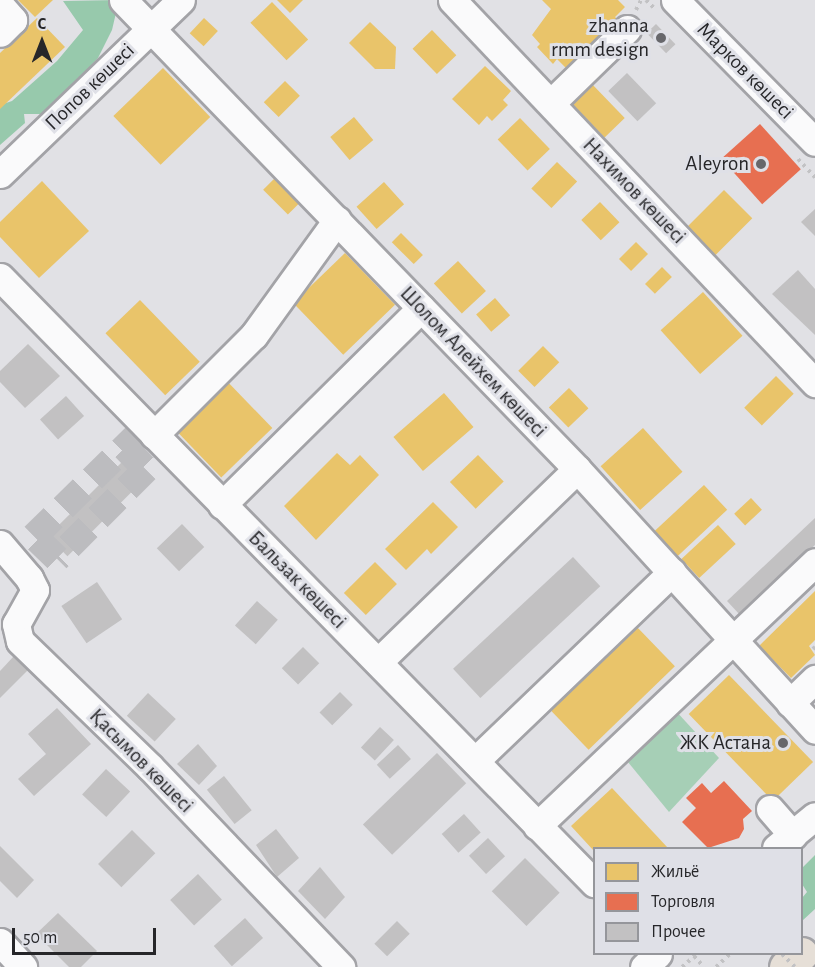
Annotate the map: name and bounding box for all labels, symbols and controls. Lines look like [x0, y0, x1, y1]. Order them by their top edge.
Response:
north arrow [12, 12, 72, 72]
place label: zhanna rmm design [551, 13, 649, 63]
text: С [38, 16, 46, 32]
street label: Марков көшесі [691, 17, 799, 125]
marker: zhanna rmm design [654, 31, 668, 45]
street label: Попов көшесі [40, 38, 140, 136]
street label: Нахимов көшесі [577, 133, 691, 249]
place label: Aleyron [685, 151, 749, 177]
marker: Aleyron [754, 157, 768, 171]
street label: Шолом Алейхем көшесі [394, 281, 552, 443]
street label: Бальзак көшесі [243, 526, 351, 634]
street label: Қасымов көшесі [84, 704, 198, 818]
place label: ЖК Астана [680, 730, 771, 756]
marker: ЖК Астана [776, 736, 790, 750]
legend [593, 847, 803, 955]
text: Жильё [651, 863, 699, 881]
text: Торговля [651, 893, 715, 911]
scale bar [15, 916, 159, 954]
text: Прочее [651, 923, 706, 941]
text: 50 m [23, 929, 57, 947]

